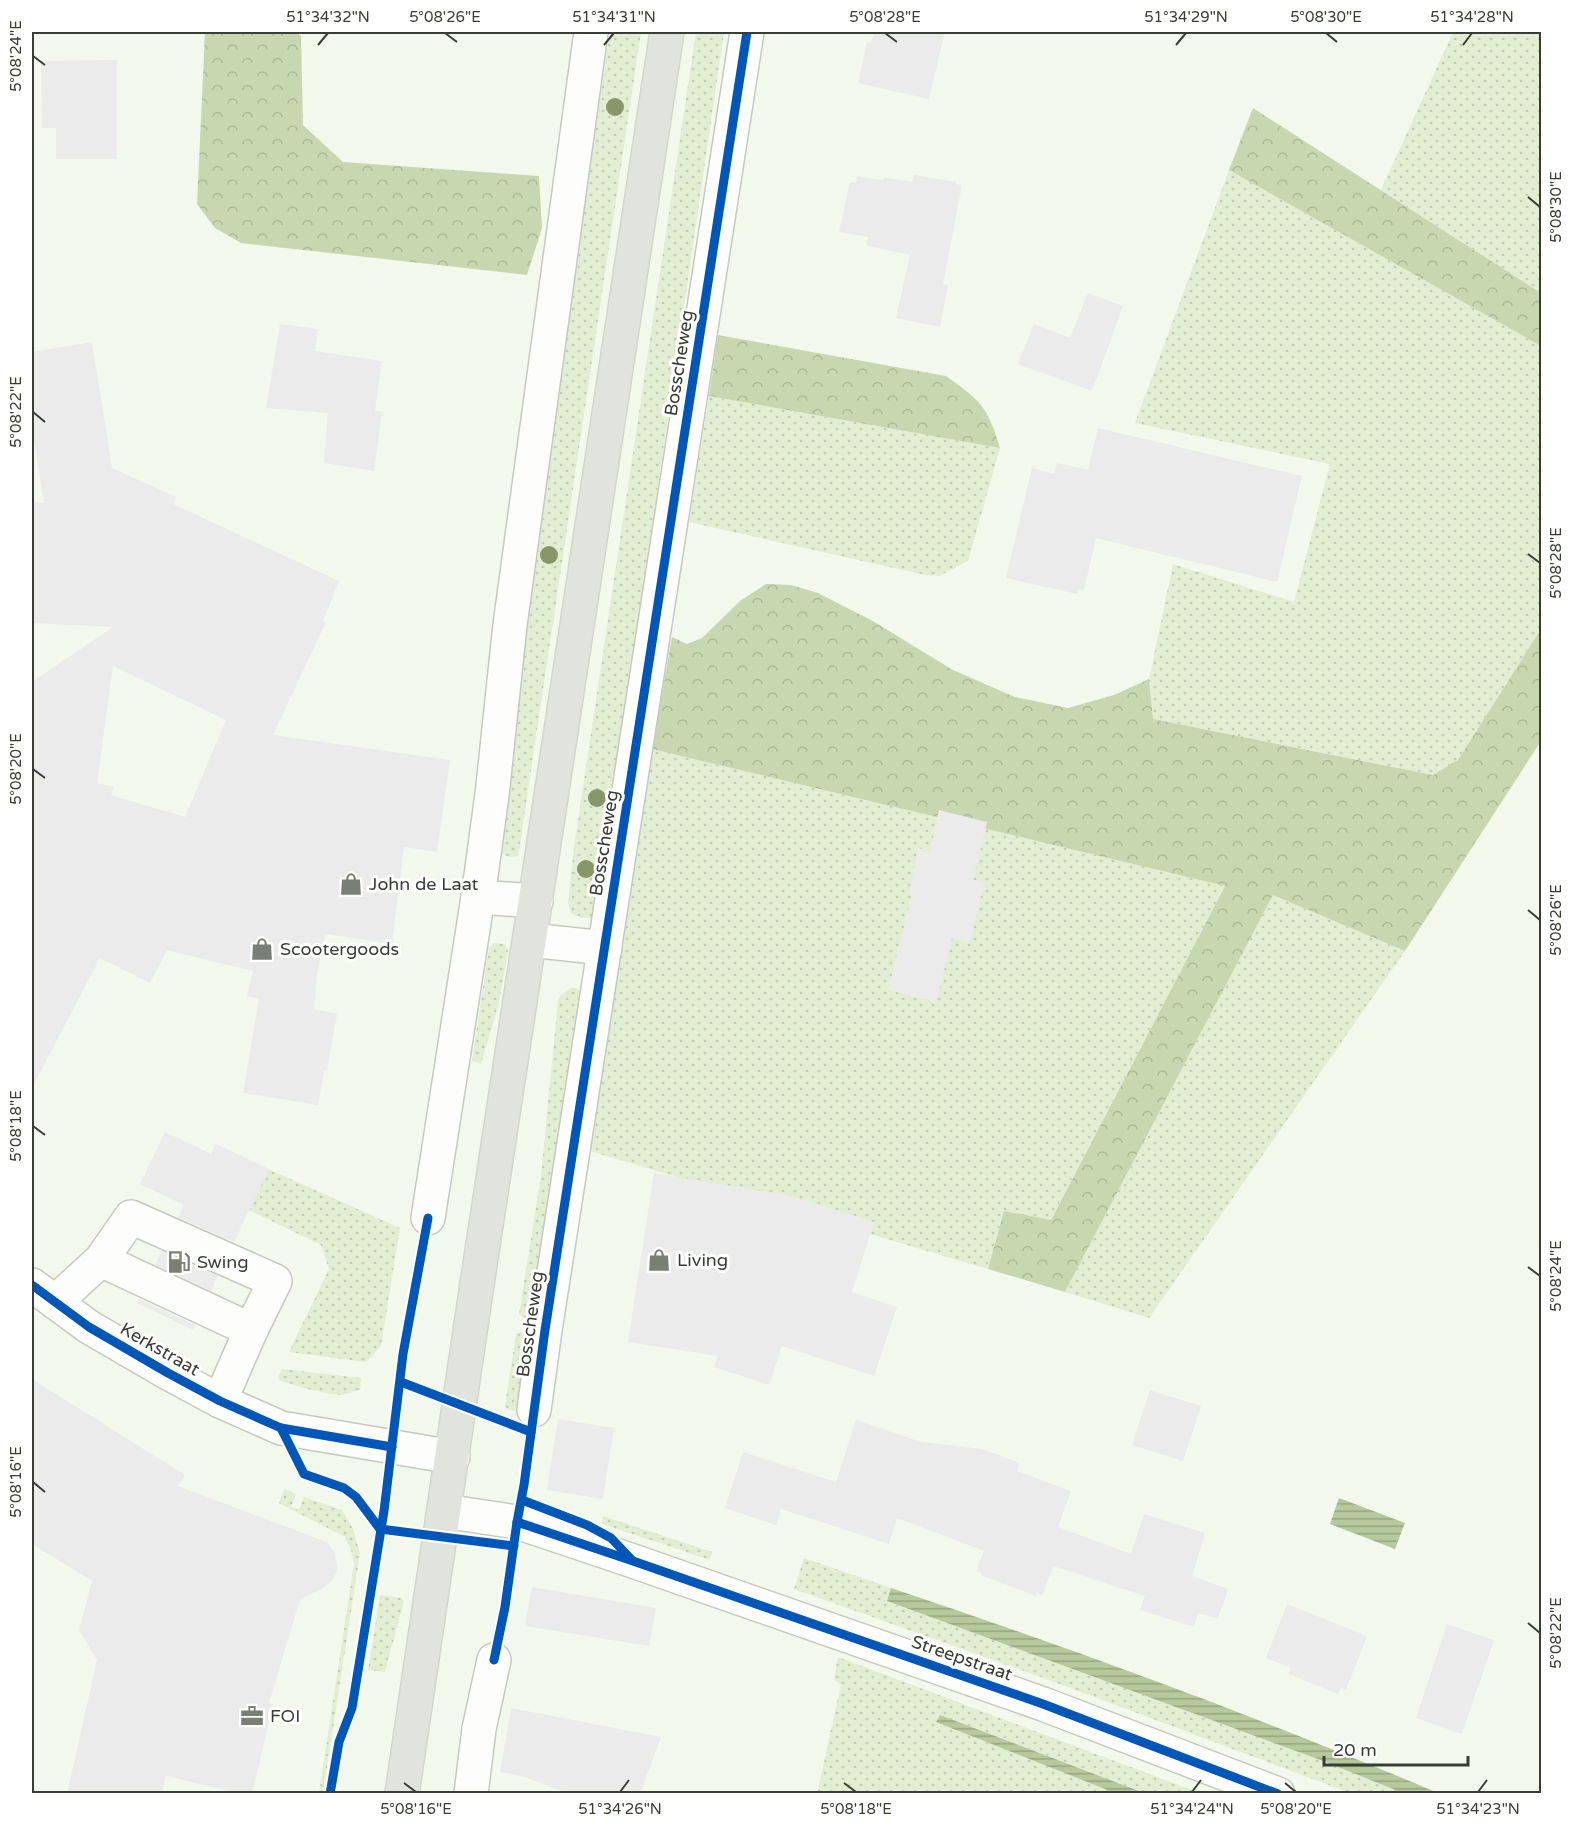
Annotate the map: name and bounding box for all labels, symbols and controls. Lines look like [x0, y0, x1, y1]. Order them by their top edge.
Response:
text: 51°34'32"N [286, 8, 370, 26]
text: 5°08'26"E [409, 8, 481, 26]
text: 51°34'31"N [572, 8, 656, 26]
text: 5°08'28"E [849, 8, 921, 26]
text: 51°34'29"N [1144, 8, 1228, 26]
text: 5°08'30"E [1290, 8, 1362, 26]
text: 51°34'28"N [1430, 8, 1514, 26]
text: 5°08'24"E [7, 20, 25, 92]
text: 5°08'30"E [1547, 171, 1565, 243]
street label: Bosscheweg [660, 308, 698, 418]
text: 5°08'22"E [7, 376, 25, 448]
text: 5°08'28"E [1547, 527, 1565, 599]
text: 5°08'20"E [7, 733, 25, 805]
street label: Bosscheweg [585, 788, 623, 898]
shop icon: John de Laat [338, 871, 364, 897]
place label: John de Laat [369, 873, 479, 895]
text: 5°08'26"E [1547, 884, 1565, 956]
shop icon: Scootergoods [249, 936, 275, 962]
place label: Scootergoods [280, 938, 399, 960]
text: 5°08'18"E [7, 1090, 25, 1162]
text: 5°08'24"E [1547, 1240, 1565, 1312]
shop icon: Living [646, 1247, 672, 1273]
fuel station icon: Swing [166, 1249, 192, 1275]
place label: Living [677, 1249, 728, 1271]
place label: Swing [197, 1251, 249, 1273]
street label: Bosscheweg [512, 1270, 548, 1378]
street label: Kerkstraat [116, 1317, 204, 1381]
text: 5°08'16"E [7, 1446, 25, 1518]
text: 5°08'22"E [1547, 1597, 1565, 1669]
street label: Streepstraat [909, 1630, 1015, 1686]
office icon: FOI [239, 1703, 265, 1729]
place label: FOI [270, 1705, 300, 1727]
scale bar [1324, 1729, 1468, 1767]
text: 20 m [1333, 1739, 1377, 1761]
text: 5°08'16"E [380, 1800, 452, 1818]
text: 51°34'26"N [578, 1800, 662, 1818]
text: 5°08'18"E [820, 1800, 892, 1818]
text: 51°34'24"N [1150, 1800, 1234, 1818]
text: 5°08'20"E [1260, 1800, 1332, 1818]
text: 51°34'23"N [1436, 1800, 1520, 1818]

